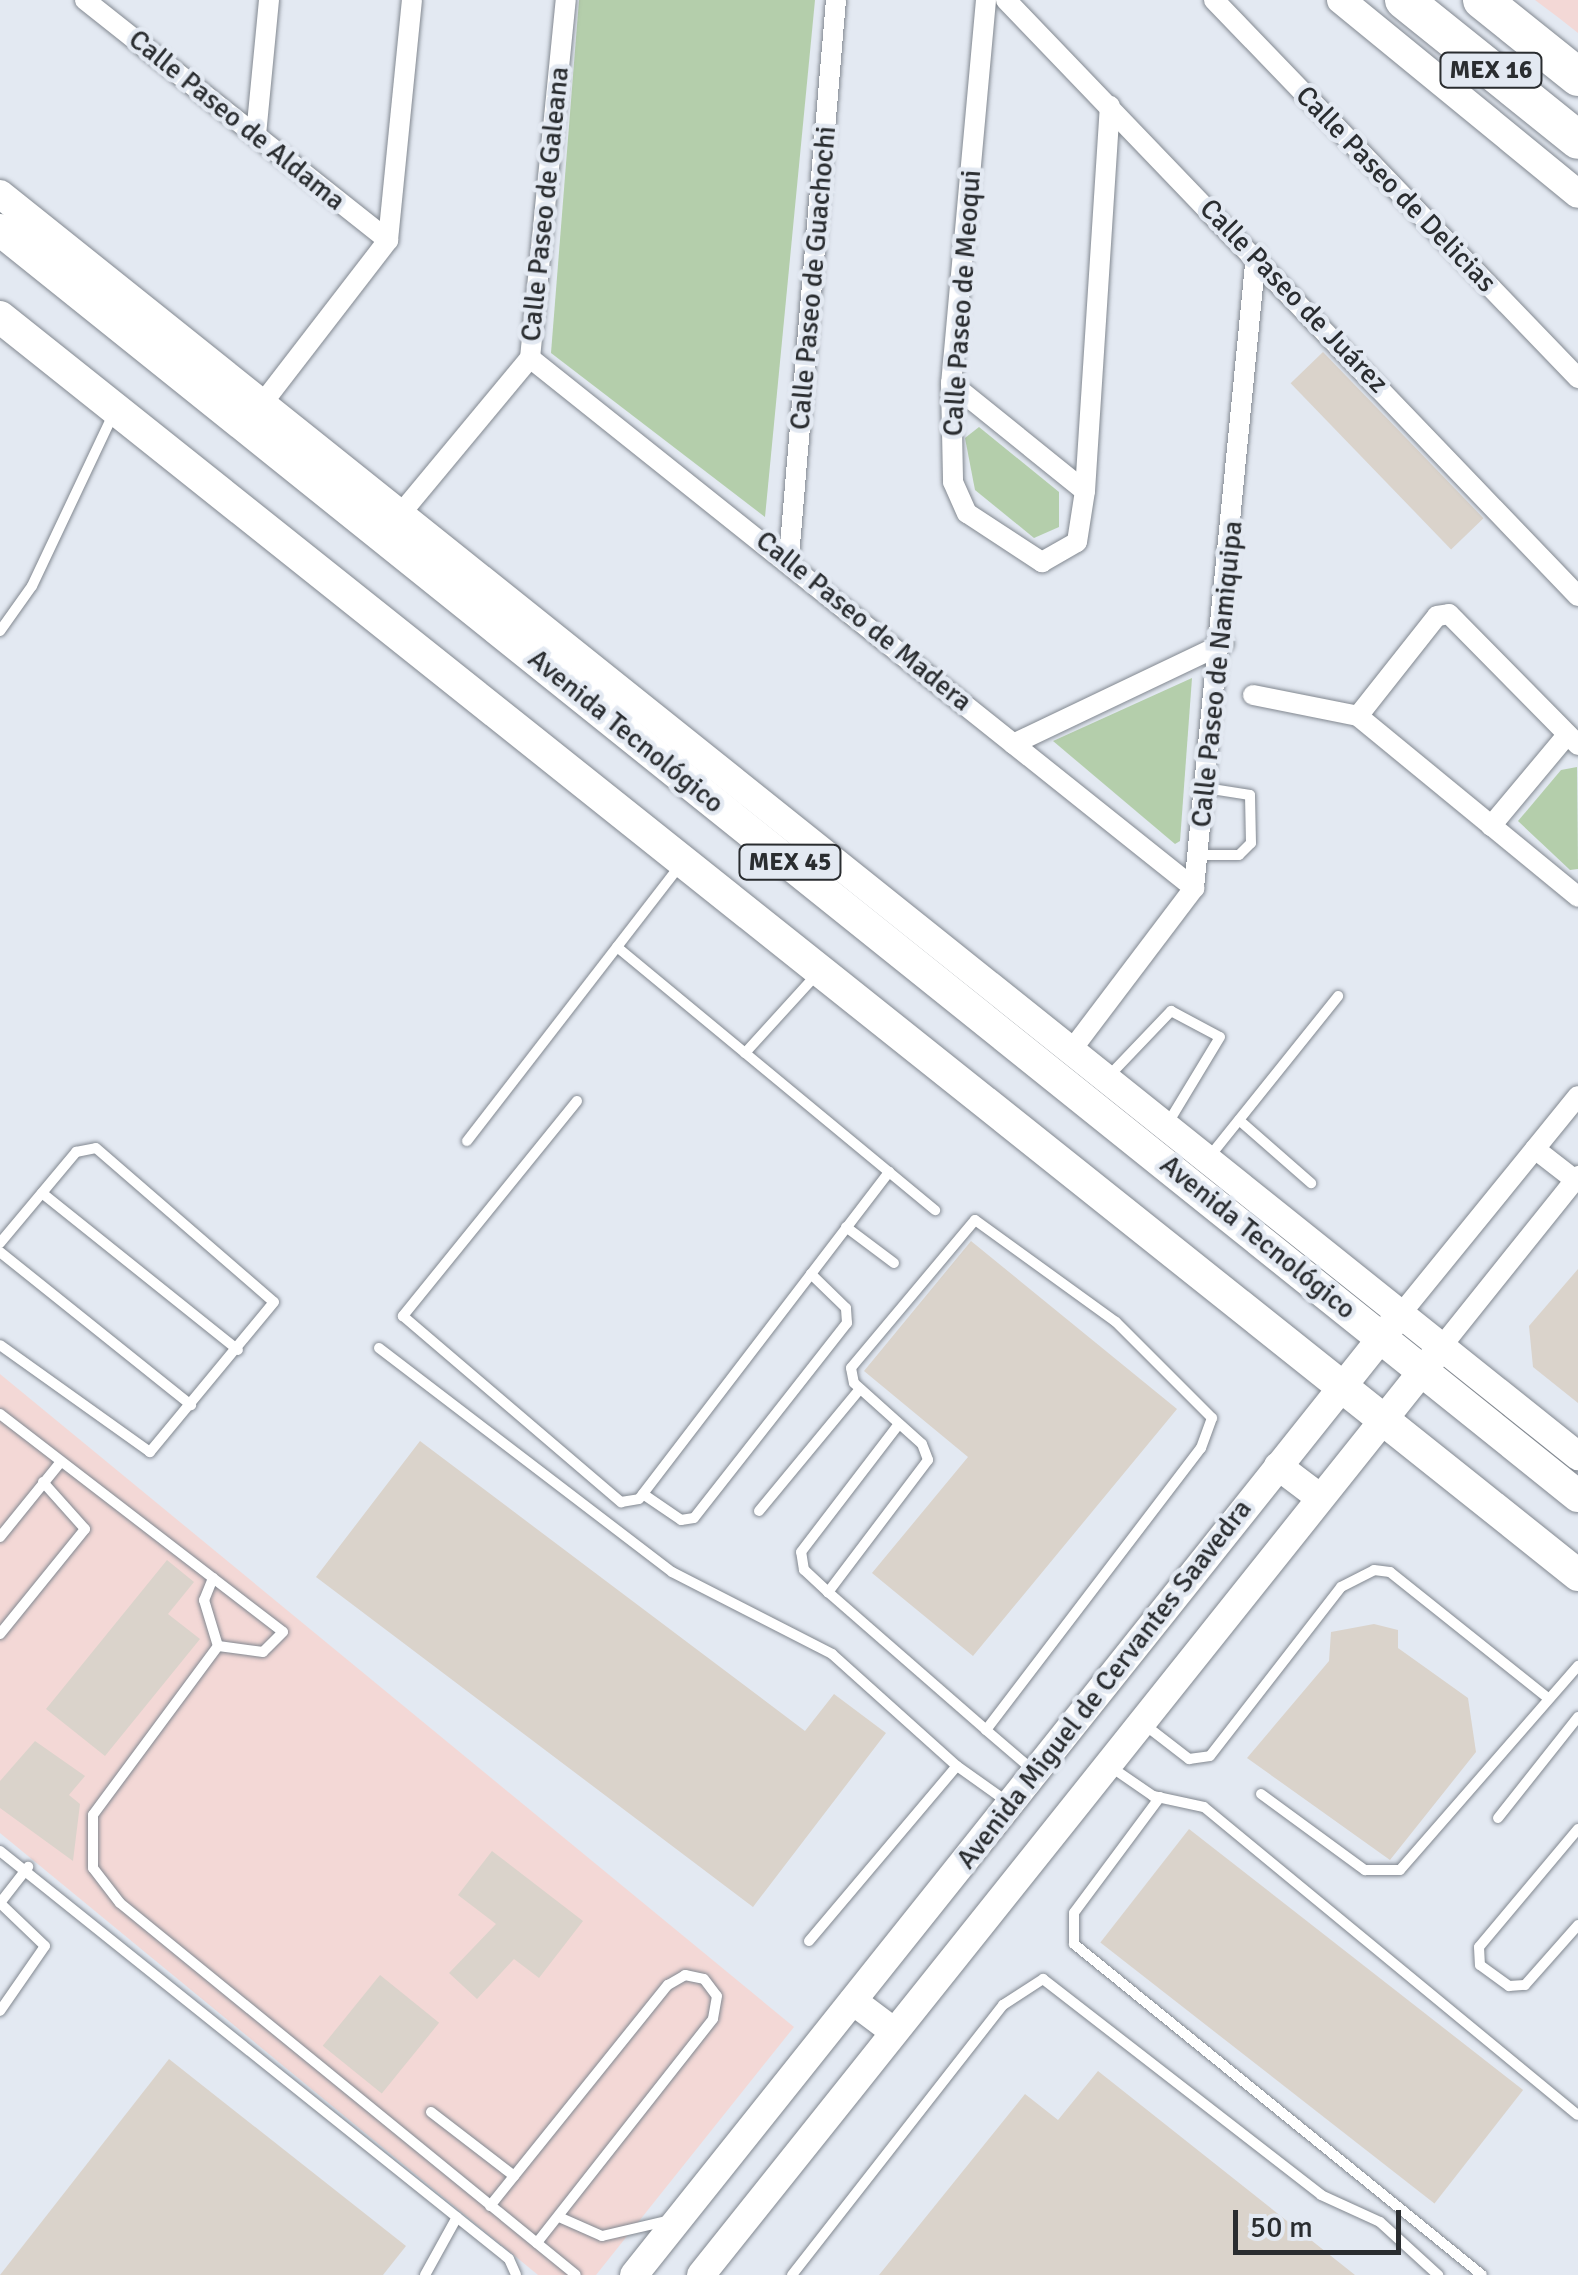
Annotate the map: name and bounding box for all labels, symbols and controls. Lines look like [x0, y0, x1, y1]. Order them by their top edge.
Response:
street label: Calle Paseo de Aldama [122, 22, 352, 218]
road number: MEX 16 [1438, 50, 1544, 90]
street label: Calle Paseo de Galeana [514, 65, 576, 343]
street label: Calle Paseo de Delicias [1289, 79, 1503, 299]
street label: Calle Paseo de Guachochi [783, 125, 843, 431]
street label: Calle Paseo de Meoqui [936, 169, 988, 437]
street label: Calle Paseo de Juárez [1193, 192, 1395, 400]
street label: Calle Paseo de Namiquipa [1184, 519, 1250, 829]
street label: Calle Paseo de Madera [749, 524, 979, 718]
street label: Avenida Tecnológico [521, 642, 731, 820]
road number: MEX 45 [738, 842, 842, 882]
street label: Avenida Tecnológico [1153, 1148, 1363, 1326]
street label: Avenida Miguel de Cervantes Saavedra [949, 1493, 1259, 1875]
scale bar [1238, 2190, 1406, 2252]
text: 50 m [1250, 2209, 1313, 2246]

